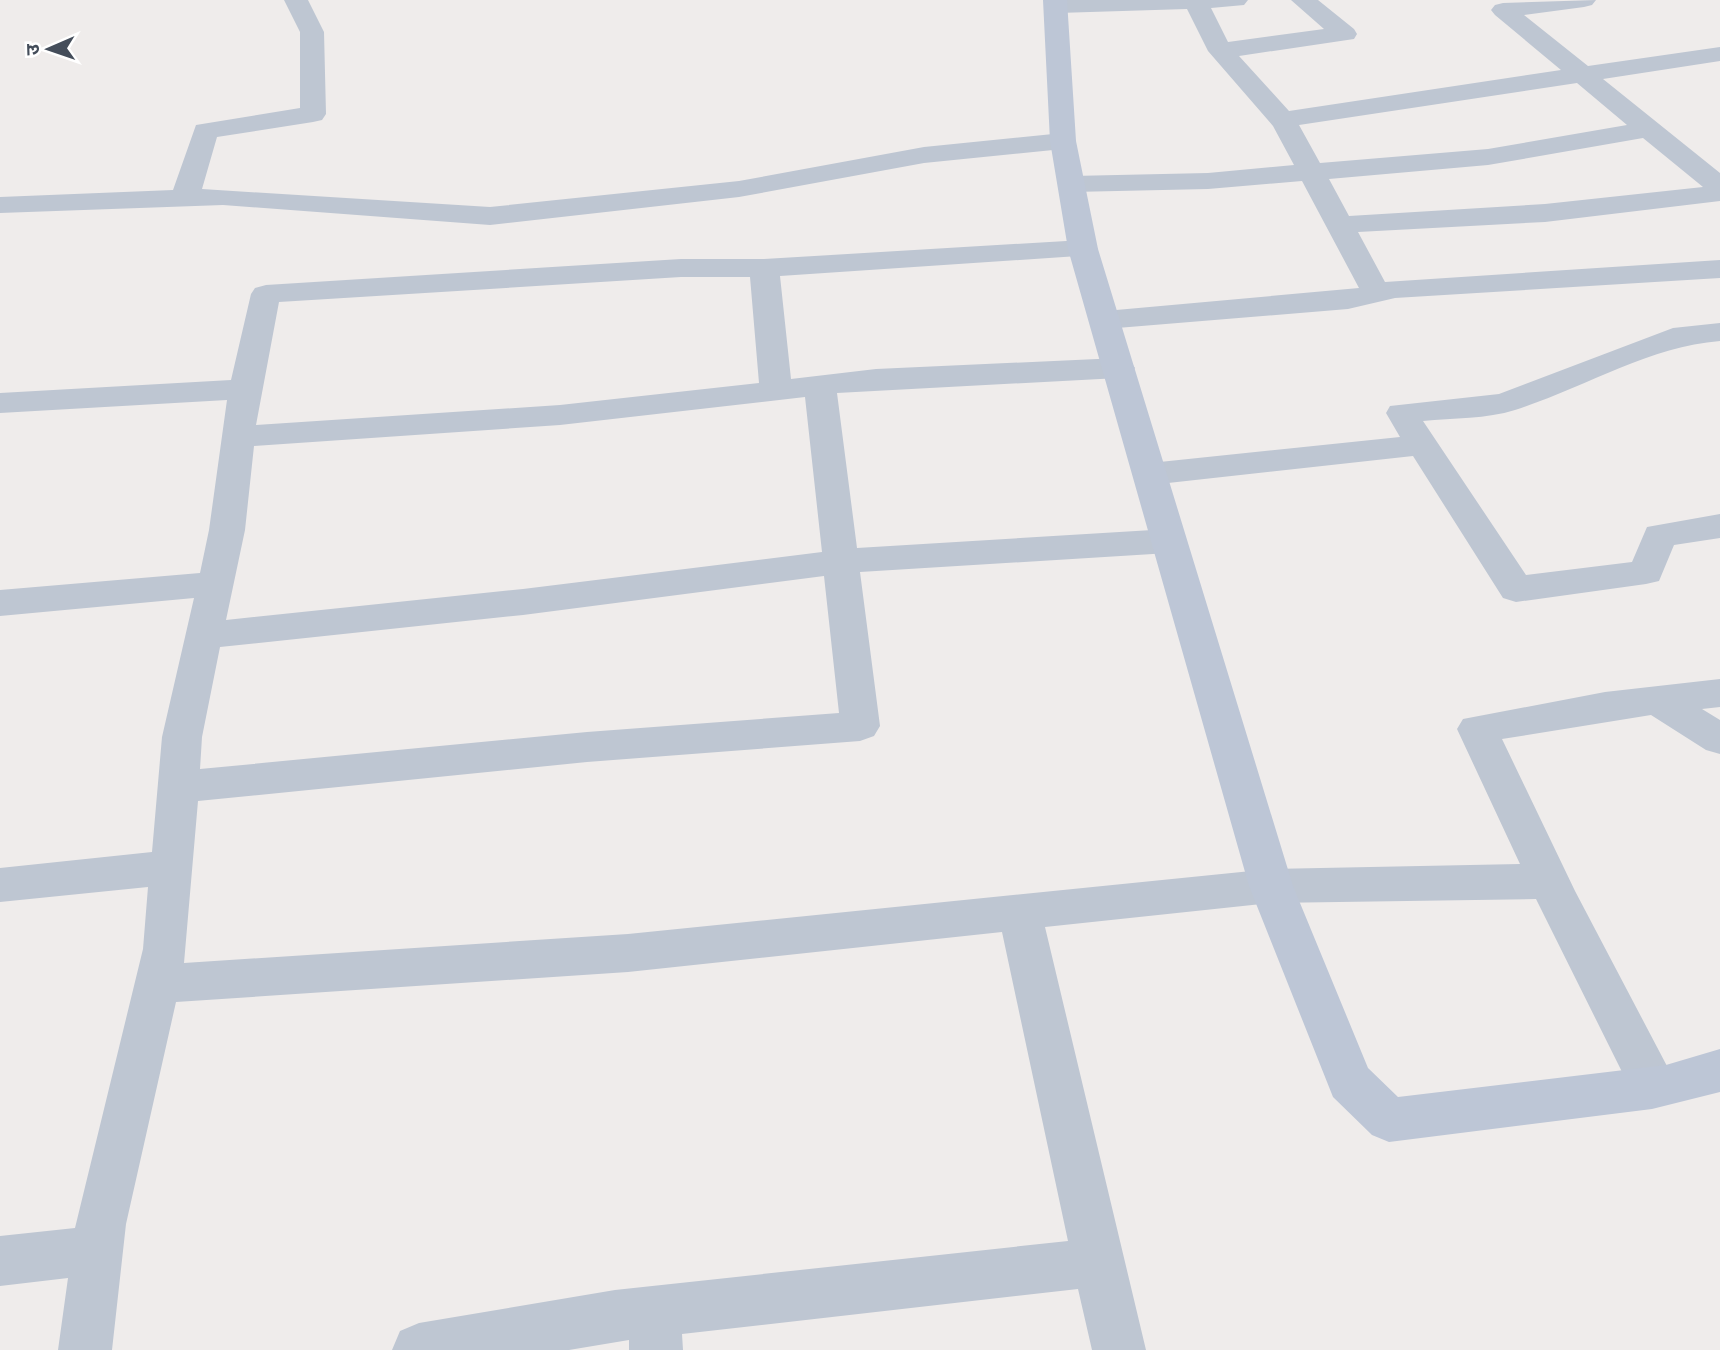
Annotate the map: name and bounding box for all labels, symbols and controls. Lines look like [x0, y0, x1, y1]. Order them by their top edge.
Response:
north arrow [14, 14, 84, 84]
text: उ [22, 43, 45, 56]

